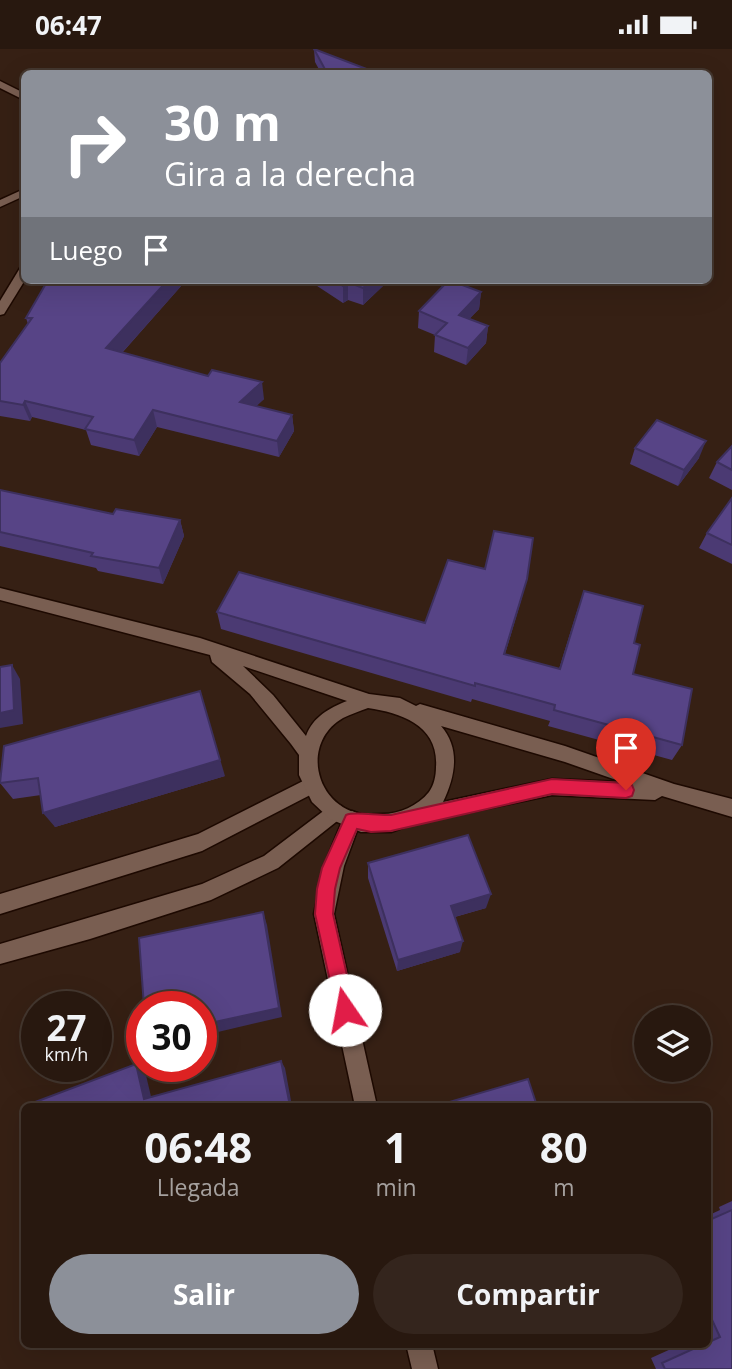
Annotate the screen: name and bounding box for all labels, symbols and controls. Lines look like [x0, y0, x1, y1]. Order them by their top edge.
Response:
text: 06:47 [35, 7, 102, 43]
text: 30 m [164, 89, 281, 155]
icon: right [49, 98, 140, 189]
text: Gira a la derecha [164, 152, 416, 195]
icon: arrive [137, 231, 175, 269]
text: Luego [49, 232, 123, 268]
pin [596, 718, 656, 790]
icon: arrive [607, 729, 645, 767]
position arrow [308, 973, 382, 1047]
speed limit sign: 30 [126, 991, 217, 1082]
text: 27 [46, 1004, 87, 1051]
map controls [634, 1005, 711, 1082]
button: layers [634, 1005, 711, 1082]
text: km/h [45, 1042, 88, 1066]
text: 06:48 [144, 1118, 252, 1175]
text: 1 [384, 1118, 408, 1175]
text: 80 [540, 1118, 588, 1175]
text: Llegada [157, 1171, 240, 1203]
text: min [375, 1171, 417, 1203]
text: m [553, 1171, 574, 1203]
button: Salir [49, 1254, 359, 1334]
button: Compartir [373, 1254, 683, 1334]

